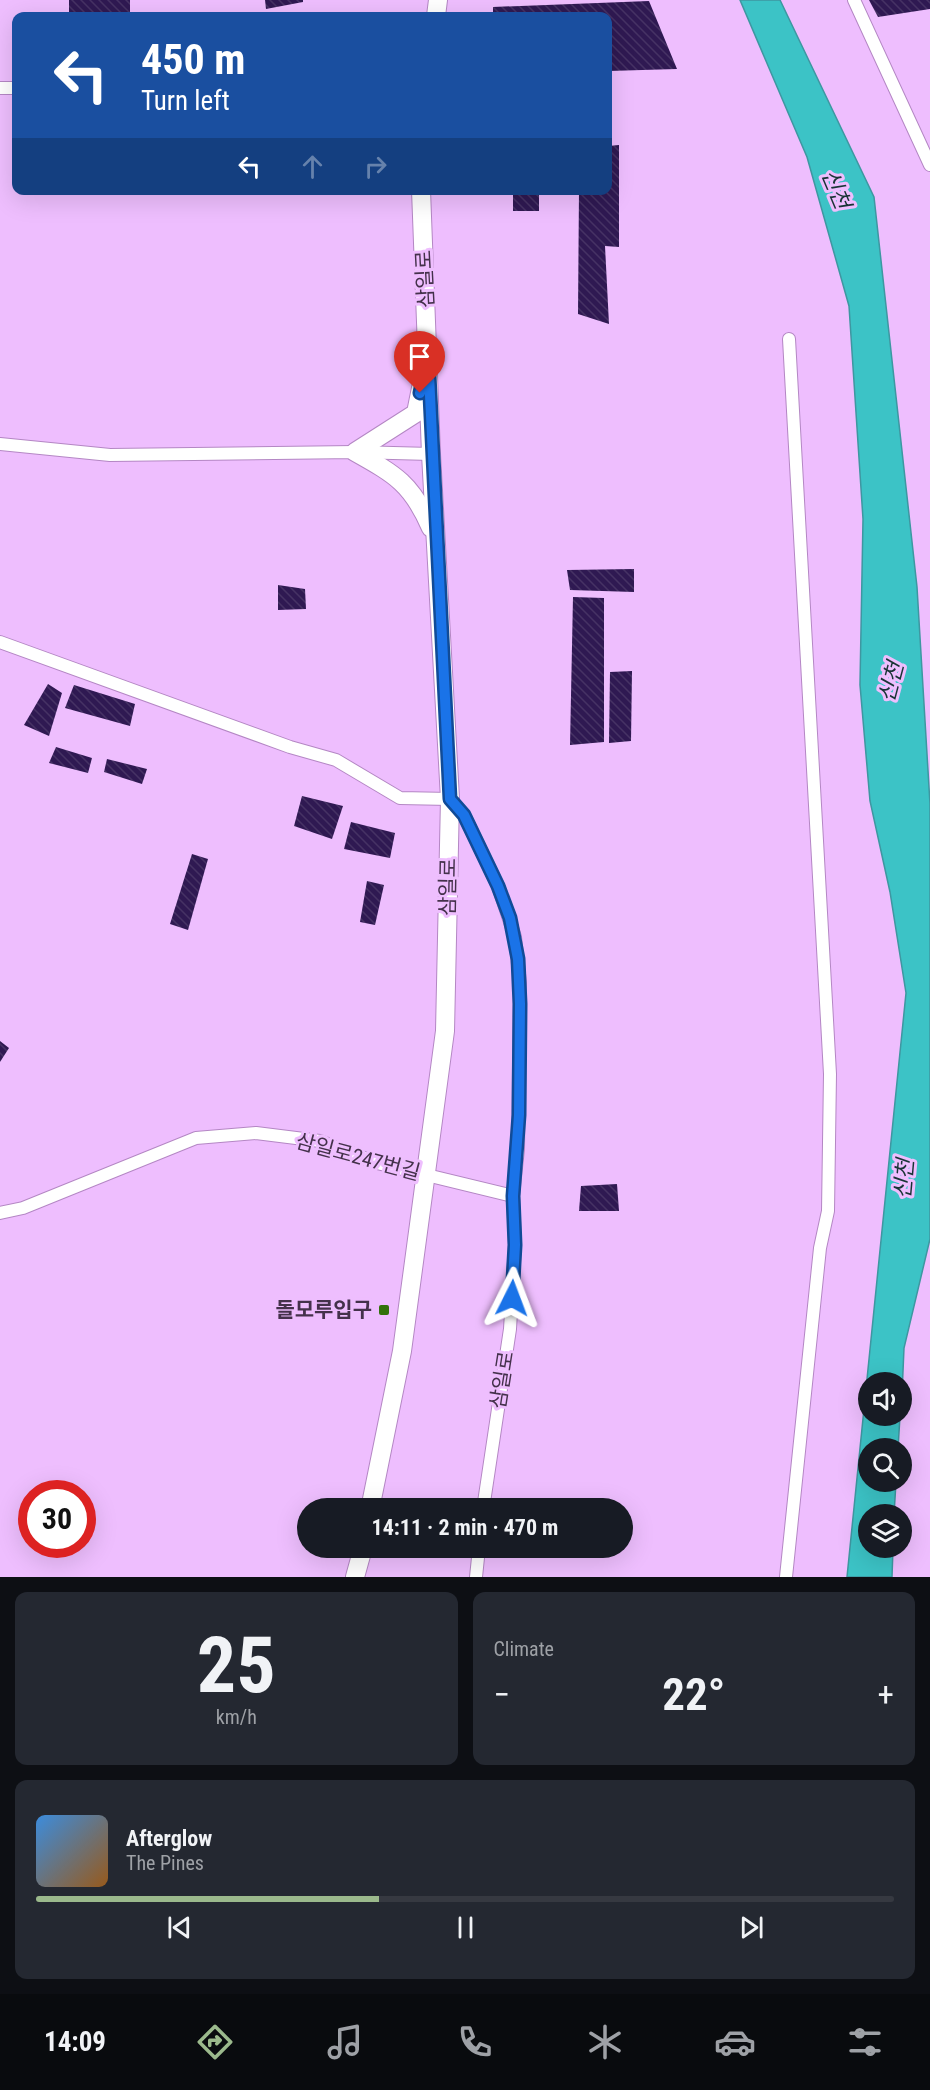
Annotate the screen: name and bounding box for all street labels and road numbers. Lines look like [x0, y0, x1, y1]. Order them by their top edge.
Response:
street label: 삼일로 [411, 249, 439, 309]
street label: 삼일로 [435, 858, 461, 916]
street label: 삼일로247번길 [293, 1129, 423, 1185]
street label: 삼일로 [486, 1349, 518, 1411]

